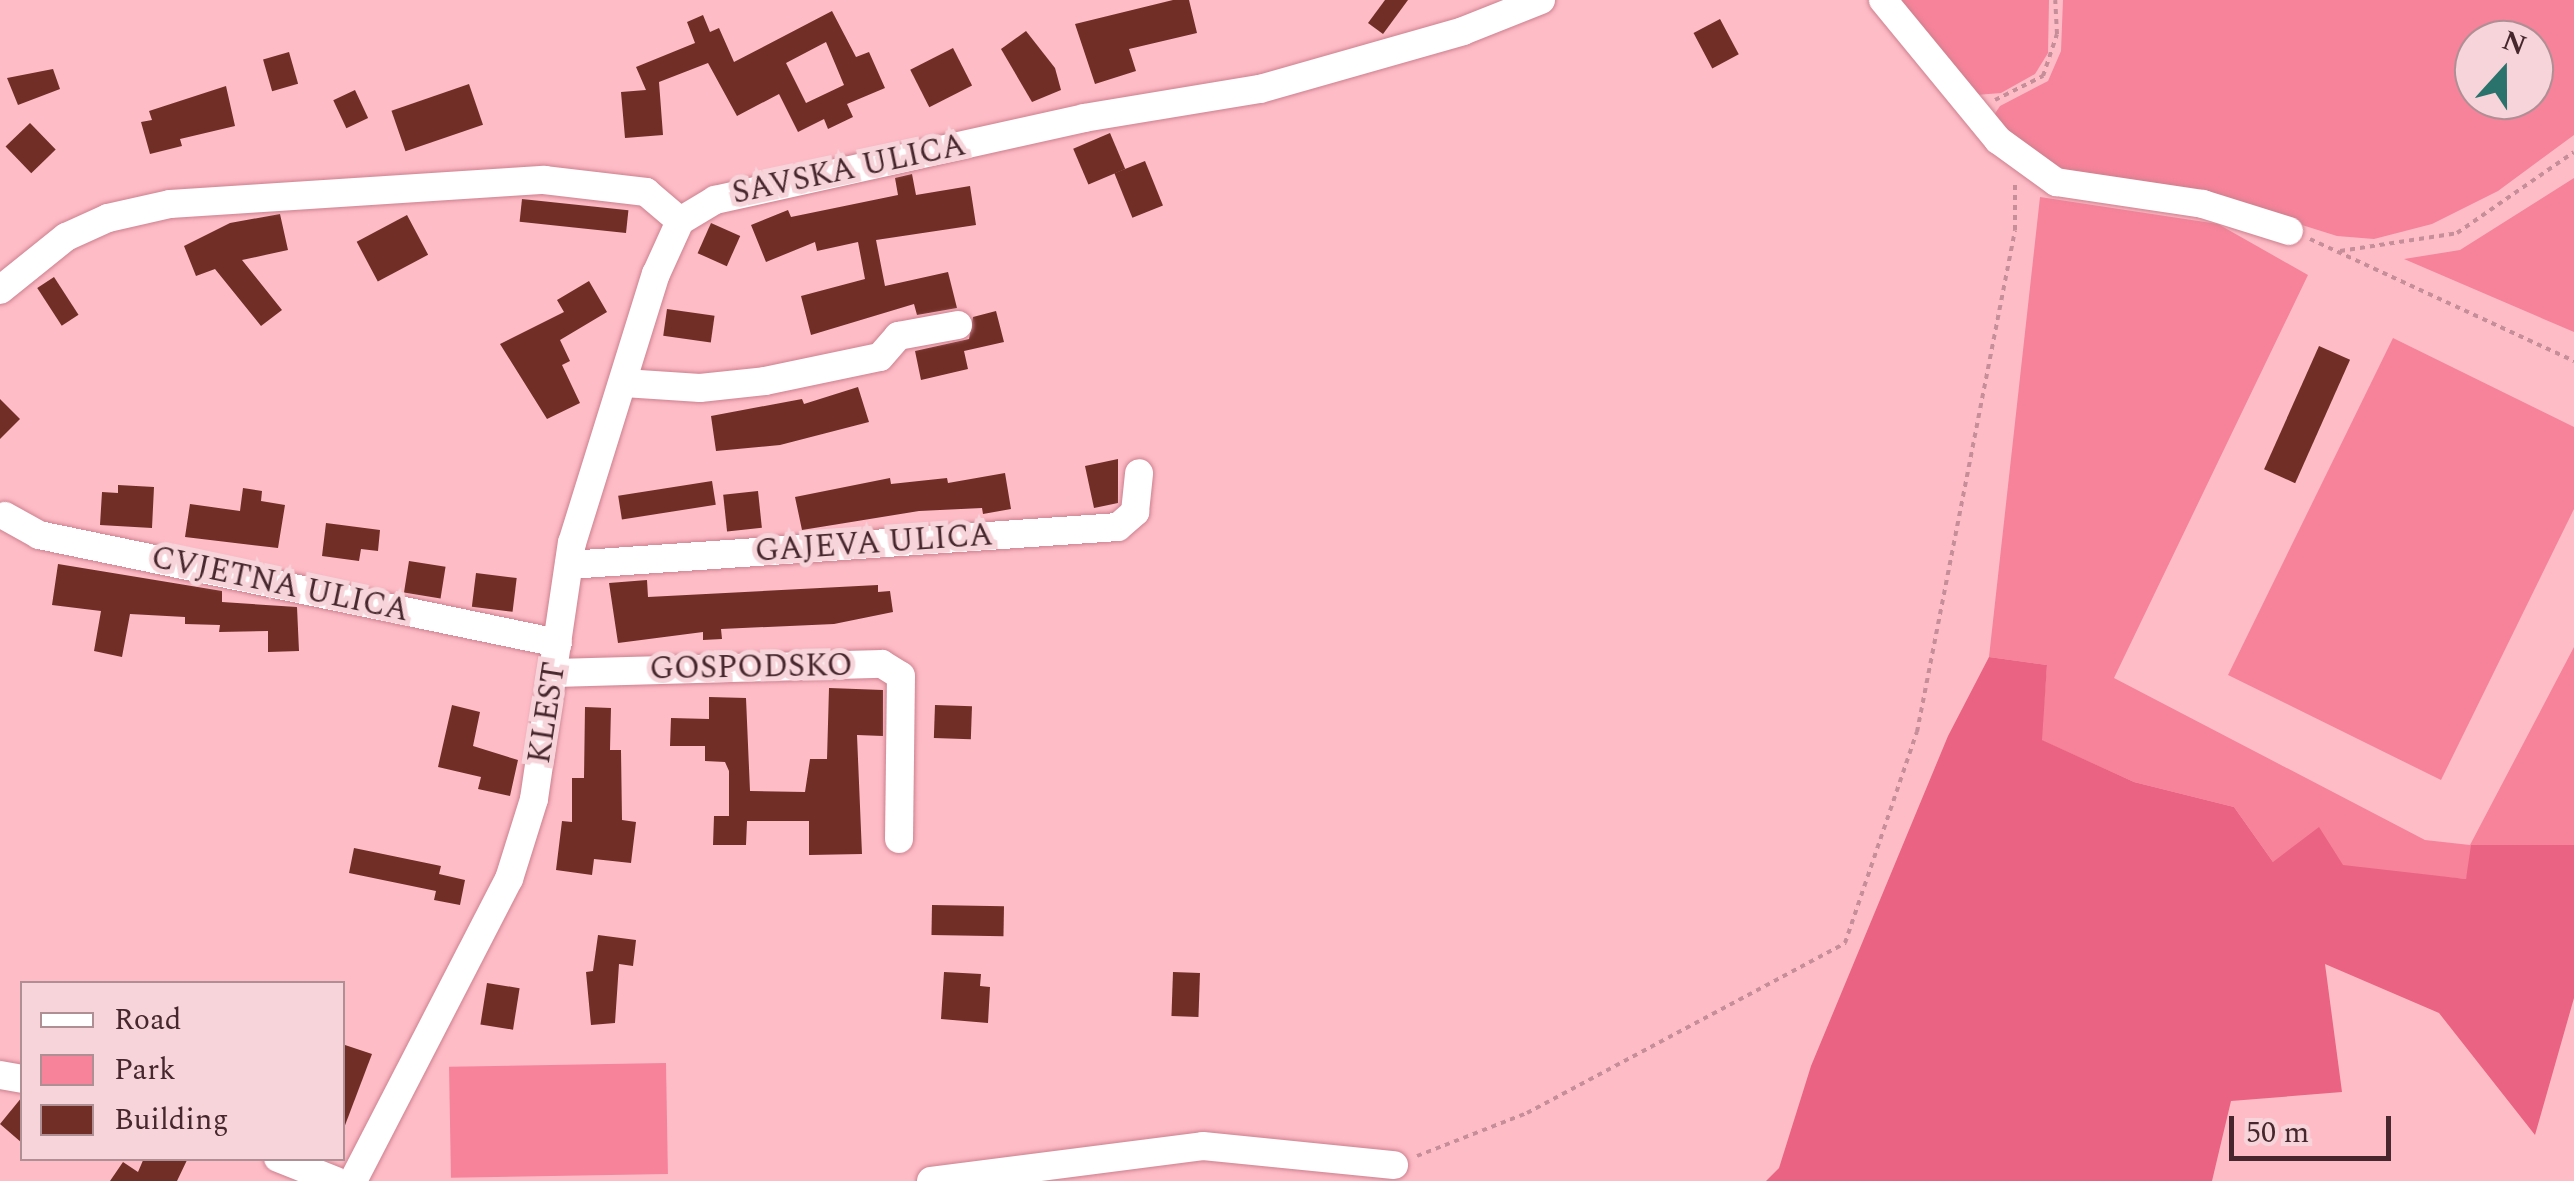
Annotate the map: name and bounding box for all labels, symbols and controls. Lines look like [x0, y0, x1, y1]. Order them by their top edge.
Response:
text: N [2496, 19, 2533, 68]
north arrow [2454, 20, 2554, 120]
street label: SAVSKA ULICA [729, 127, 969, 213]
street label: GAJEVA ULICA [754, 517, 994, 571]
street label: CVJETNA ULICA [148, 539, 412, 631]
street label: GOSPODSKO [649, 647, 853, 689]
street label: KLEST [521, 659, 575, 767]
legend [20, 981, 345, 1161]
text: Road [114, 997, 182, 1043]
text: Park [114, 1047, 176, 1093]
scale bar [2234, 1096, 2396, 1158]
text: Building [114, 1097, 229, 1143]
text: 50 m [2246, 1110, 2309, 1156]

